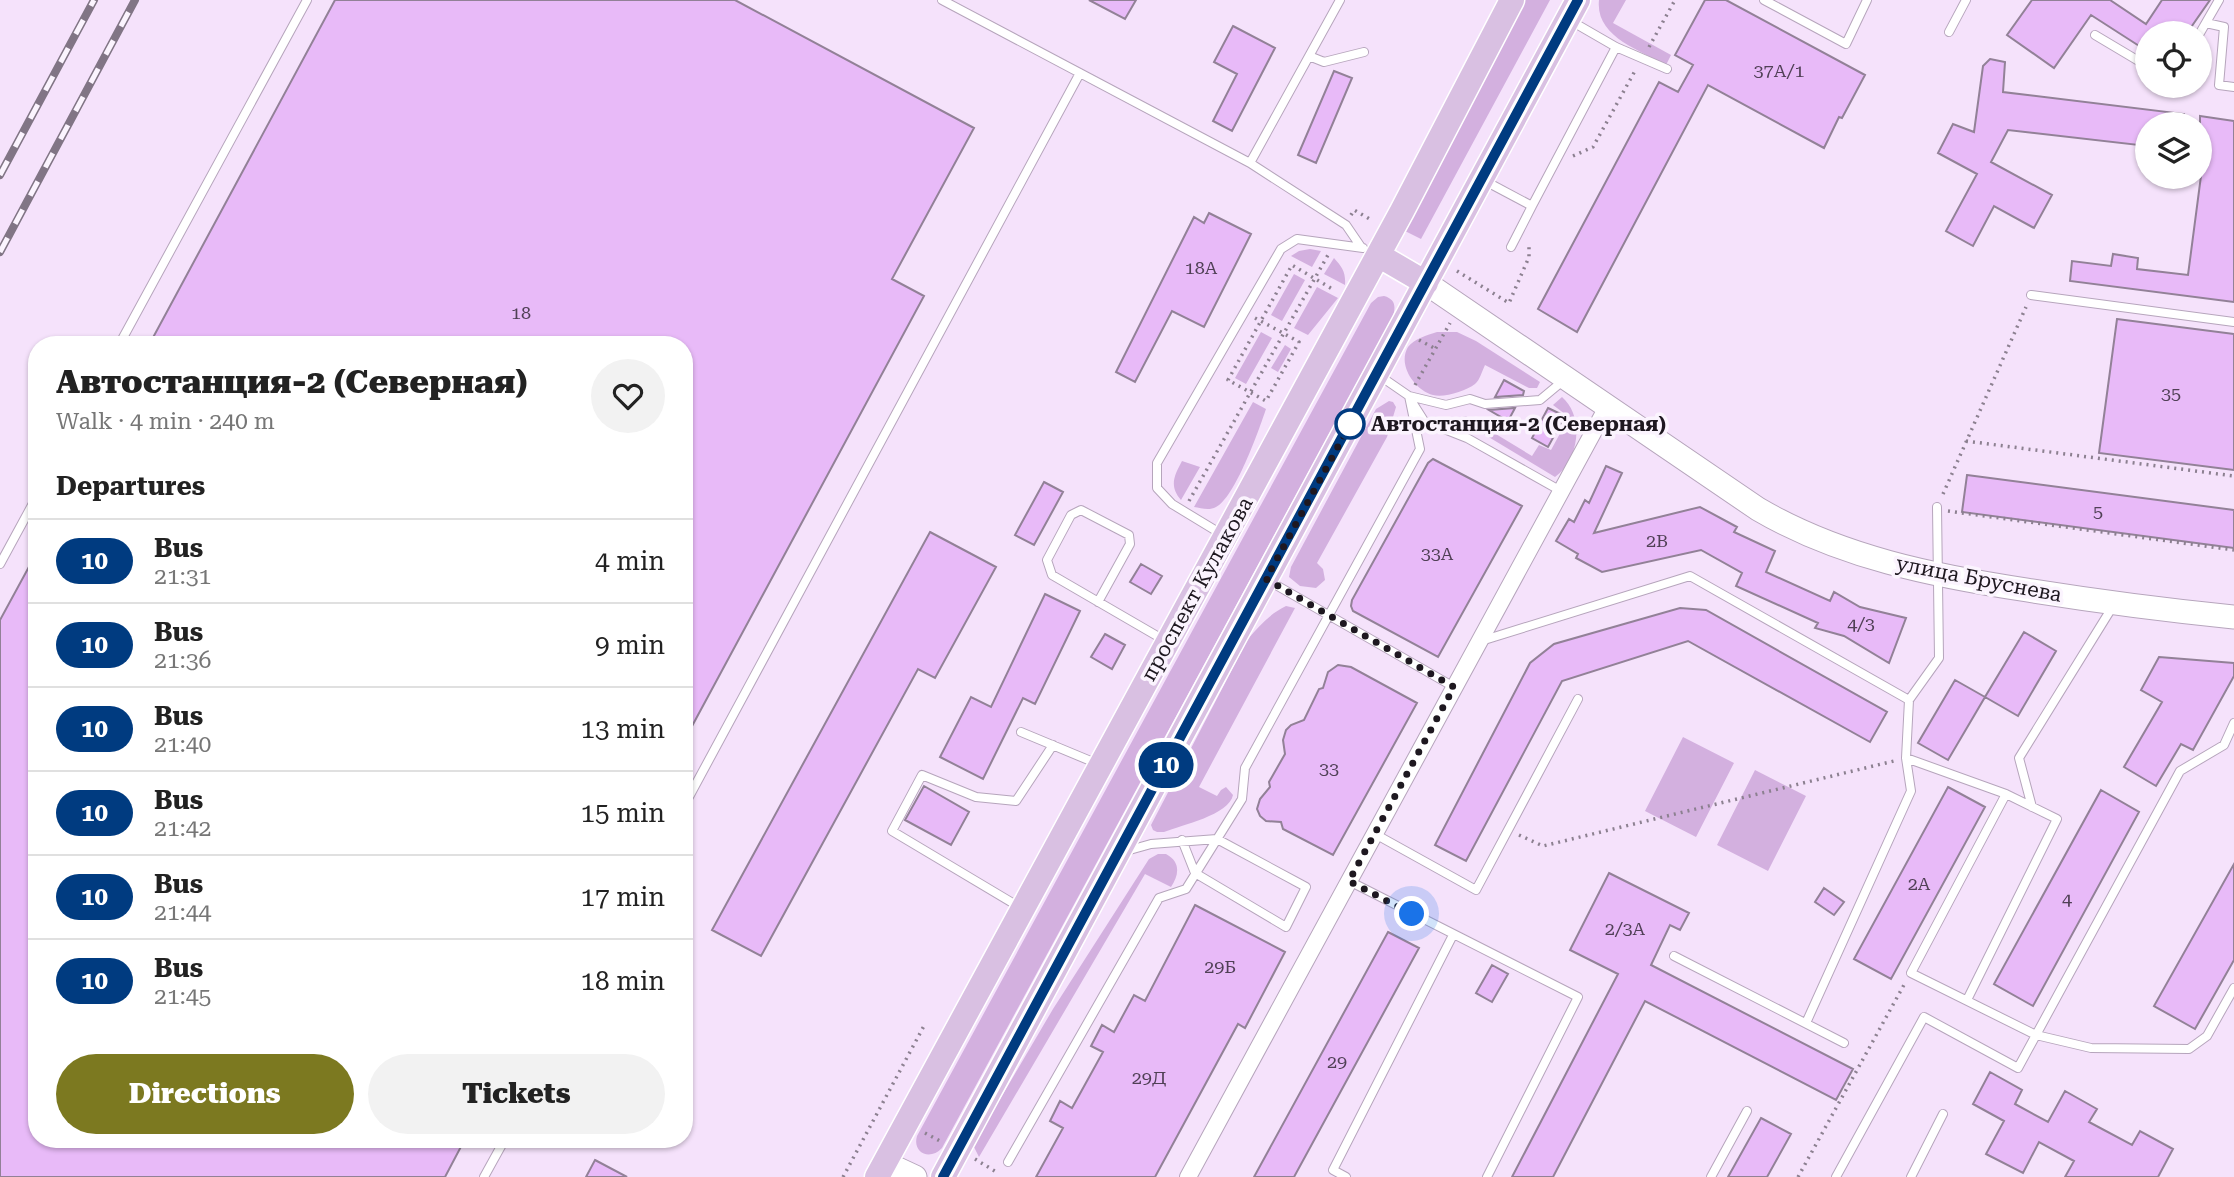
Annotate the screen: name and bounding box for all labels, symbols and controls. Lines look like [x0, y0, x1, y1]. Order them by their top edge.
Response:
map controls [2135, 21, 2212, 189]
button: locate [2135, 21, 2212, 98]
house number: 37А/1 [1753, 60, 1805, 81]
button: layers [2135, 112, 2212, 189]
house number: 18А [1185, 257, 1218, 278]
house number: 18 [511, 302, 531, 323]
button: heart [591, 359, 665, 433]
text: Автостанция-2 (Северная) [56, 362, 527, 401]
house number: 35 [2161, 383, 2181, 404]
text: Walk · 4 min · 240 m [56, 408, 275, 435]
marker: Автостанция-2 (Северная) [1335, 409, 1365, 439]
place label: Автостанция-2 (Северная) [1371, 412, 1666, 436]
text: Departures [56, 471, 205, 501]
street label: проспект Кулакова [1136, 492, 1258, 685]
house number: 5 [2093, 501, 2103, 522]
house number: 2В [1646, 530, 1668, 551]
text: Bus [154, 533, 203, 563]
house number: 33А [1421, 543, 1454, 564]
text: 4 min [595, 546, 665, 576]
text: 10 [81, 547, 108, 575]
street label: улица Бруснева [1894, 551, 2065, 607]
text: 21:31 [154, 563, 211, 590]
house number: 4/3 [1847, 613, 1875, 634]
text: Bus [154, 617, 203, 647]
text: 9 min [595, 630, 665, 660]
text: 10 [81, 631, 108, 659]
text: 21:36 [154, 647, 211, 674]
text: Bus [154, 701, 203, 731]
text: 13 min [581, 714, 665, 744]
text: 10 [81, 715, 108, 743]
text: 21:40 [154, 731, 211, 758]
line badge: 10 [1134, 742, 1198, 788]
text: 10 [1153, 751, 1179, 779]
house number: 33 [1319, 758, 1339, 779]
text: Bus [154, 785, 203, 815]
text: 15 min [581, 798, 665, 828]
text: 10 [81, 799, 108, 827]
text: 21:42 [154, 815, 211, 842]
text: Bus [154, 869, 203, 899]
house number: 2А [1908, 873, 1931, 894]
text: 17 min [581, 882, 665, 912]
text: 10 [81, 883, 108, 911]
house number: 4 [2062, 888, 2072, 909]
your location [1394, 896, 1429, 931]
text: 21:44 [154, 899, 211, 926]
house number: 2/3А [1605, 918, 1646, 939]
text: Bus [154, 953, 203, 983]
house number: 29Б [1204, 956, 1236, 977]
text: 18 min [581, 966, 665, 996]
text: 10 [81, 967, 108, 995]
text: 21:45 [154, 983, 211, 1010]
house number: 29 [1327, 1051, 1347, 1072]
button: Directions [56, 1054, 354, 1134]
button: Tickets [368, 1054, 665, 1134]
house number: 29Д [1132, 1067, 1166, 1088]

